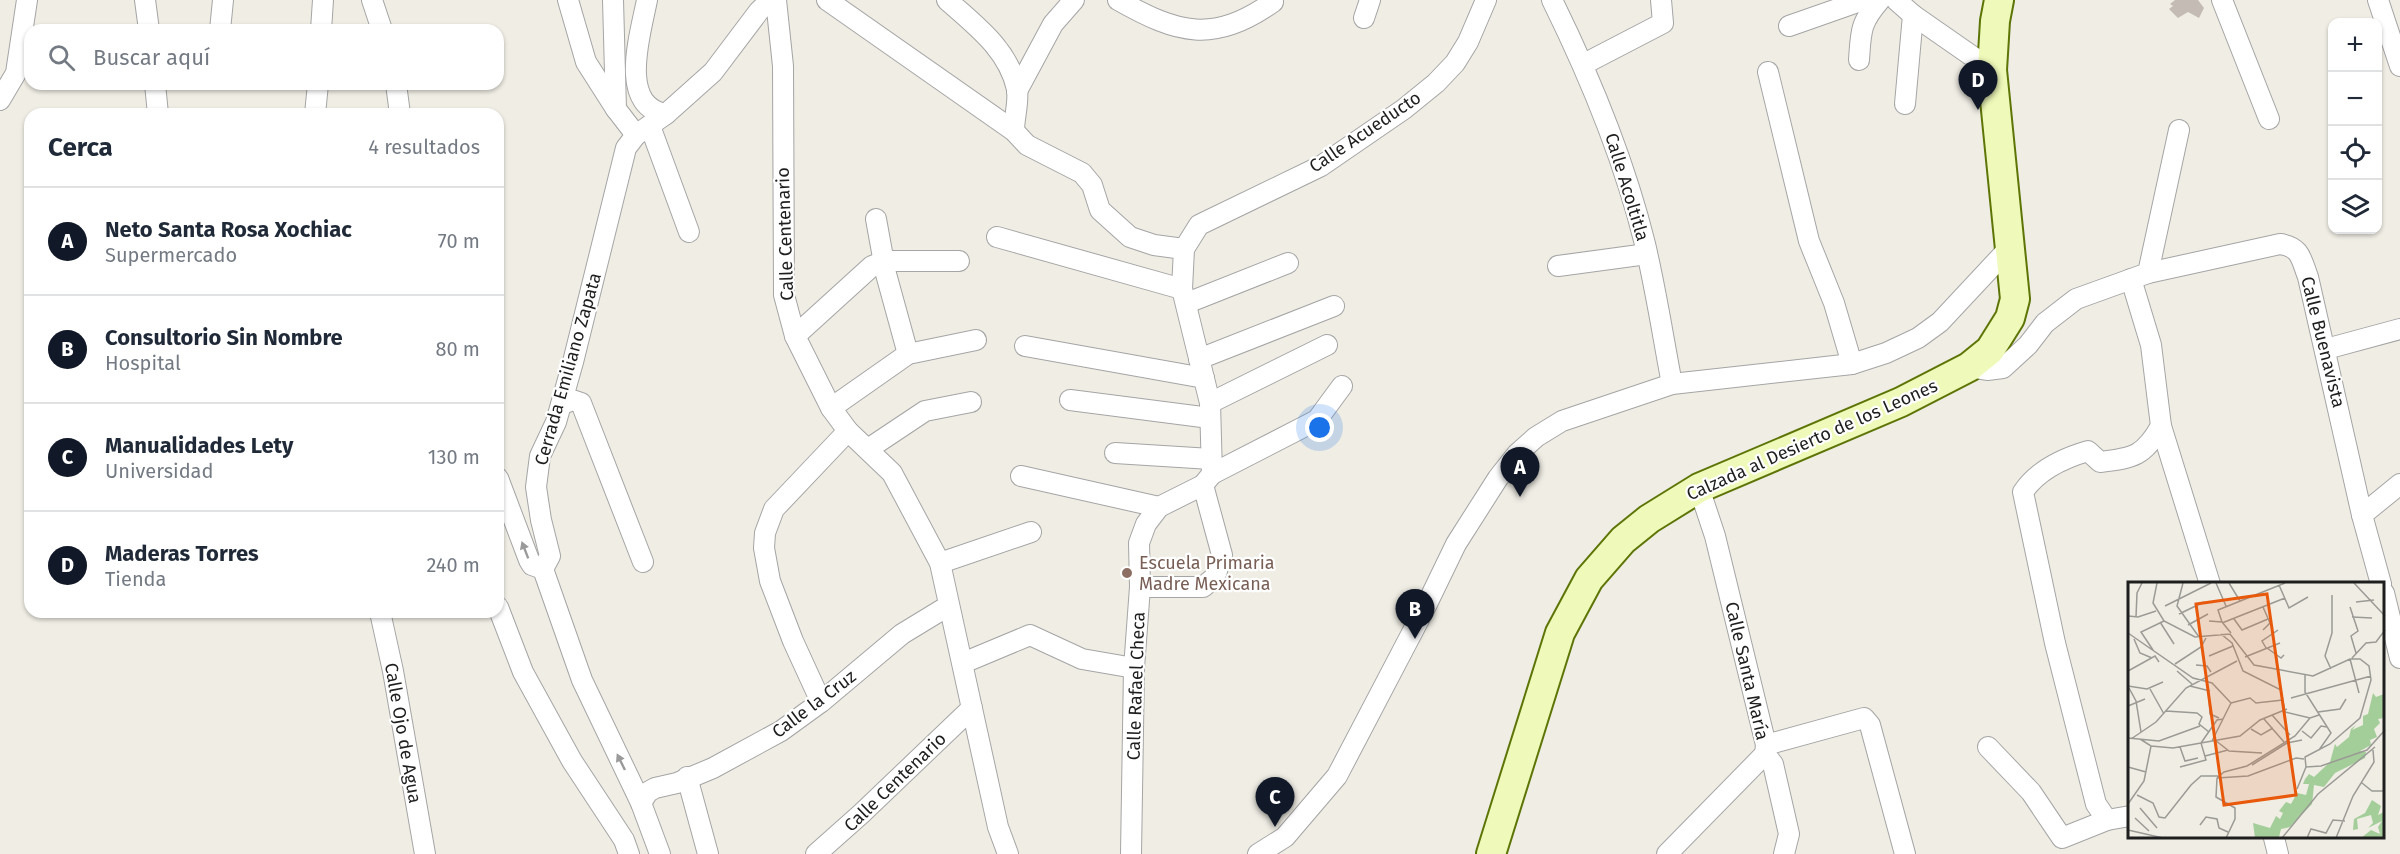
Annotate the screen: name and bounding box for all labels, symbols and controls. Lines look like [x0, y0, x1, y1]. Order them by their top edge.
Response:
map controls [2328, 18, 2382, 234]
button: + [2328, 18, 2382, 72]
search box [24, 24, 504, 90]
icon: search [45, 41, 78, 74]
text: Buscar aquí [93, 44, 210, 71]
pin: D [1958, 60, 1998, 110]
button: − [2328, 72, 2382, 126]
street label: Calle Acueducto [1305, 86, 1425, 178]
button: locate [2328, 126, 2382, 180]
street label: Calle Acoltitla [1600, 130, 1654, 244]
text: Cerca [48, 132, 113, 163]
text: 4 resultados [368, 135, 480, 159]
street label: Calle Centenario [772, 167, 798, 301]
button: layers [2328, 180, 2382, 234]
text: Neto Santa Rosa Xochiac [105, 216, 352, 243]
text: A [62, 229, 73, 253]
text: 70 m [438, 229, 480, 253]
text: Supermercado [105, 243, 237, 267]
street label: Cerrada Emiliano Zapata [530, 270, 606, 468]
street label: Calle Buenavista [2296, 274, 2350, 410]
text: Consultorio Sin Nombre [105, 324, 343, 351]
text: B [61, 337, 74, 361]
text: 80 m [435, 337, 480, 361]
text: Hospital [105, 351, 181, 375]
street label: Calzada al Desierto de los Leones [1683, 375, 1941, 505]
your location [1305, 413, 1334, 442]
text: Manualidades Lety [105, 432, 293, 459]
text: C [62, 445, 73, 469]
text: 130 m [428, 445, 480, 469]
pin: A [1500, 448, 1540, 497]
text: Universidad [105, 459, 213, 483]
text: Maderas Torres [105, 540, 259, 567]
one-way arrow [520, 541, 529, 559]
place label: Escuela Primaria Madre Mexicana [1139, 552, 1275, 595]
text: D [61, 553, 74, 577]
text: 240 m [426, 553, 480, 577]
marker: Escuela Primaria Madre Mexicana [1120, 566, 1134, 580]
text: Tienda [105, 567, 166, 591]
inset map [2128, 582, 2385, 839]
pin: B [1396, 590, 1434, 639]
street label: Calle Santa María [1720, 600, 1774, 742]
street label: Calle Rafael Checa [1122, 611, 1150, 761]
street label: Calle Ojo de Agua [380, 661, 426, 805]
street label: Calle la Cruz [768, 665, 860, 743]
street label: Calle Centenario [839, 728, 951, 836]
one-way arrow [616, 753, 625, 770]
pin: C [1256, 778, 1294, 827]

